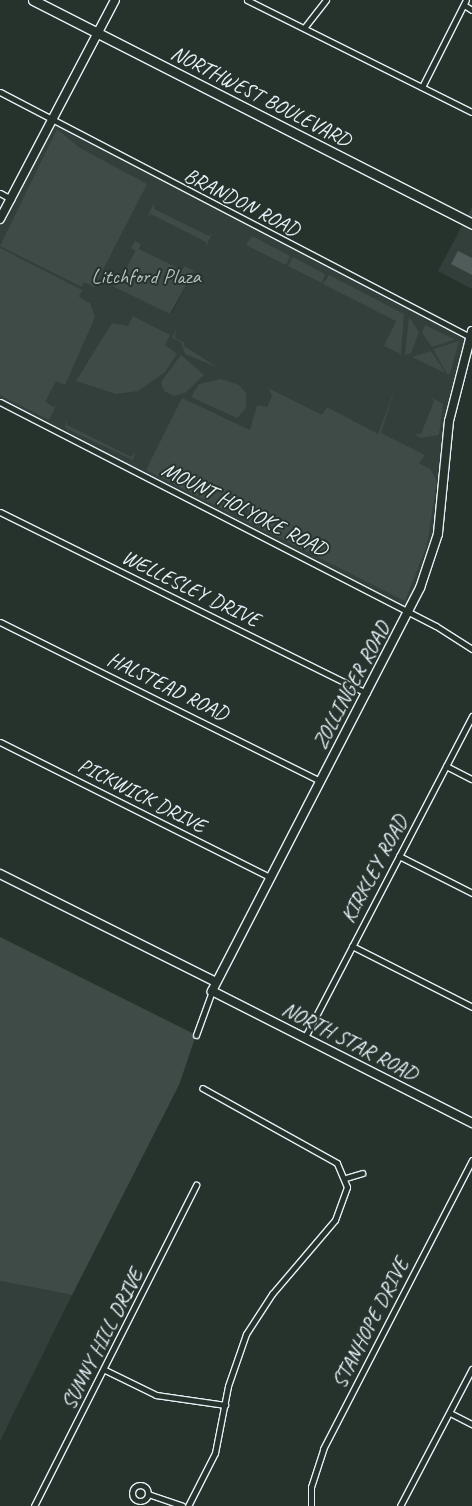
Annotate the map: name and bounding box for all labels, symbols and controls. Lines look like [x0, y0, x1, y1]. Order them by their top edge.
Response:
street label: NORTHWEST BOULEVARD [167, 40, 355, 152]
street label: BRANDON ROAD [180, 162, 304, 242]
park label: Litchford Plaza [91, 263, 201, 289]
street label: MOUNT HOLYOKE ROAD [158, 456, 332, 562]
street label: WELLESLEY DRIVE [118, 544, 264, 632]
street label: ZOLLINGER ROAD [307, 617, 395, 753]
street label: HALSTEAD ROAD [103, 646, 233, 726]
street label: PICKWICK DRIVE [74, 752, 210, 838]
street label: KIRKLEY ROAD [335, 810, 413, 928]
street label: NORTH STAR ROAD [278, 996, 422, 1086]
street label: STANHOPE DRIVE [326, 1254, 414, 1392]
street label: SUNNY HILL DRIVE [56, 1265, 148, 1413]

